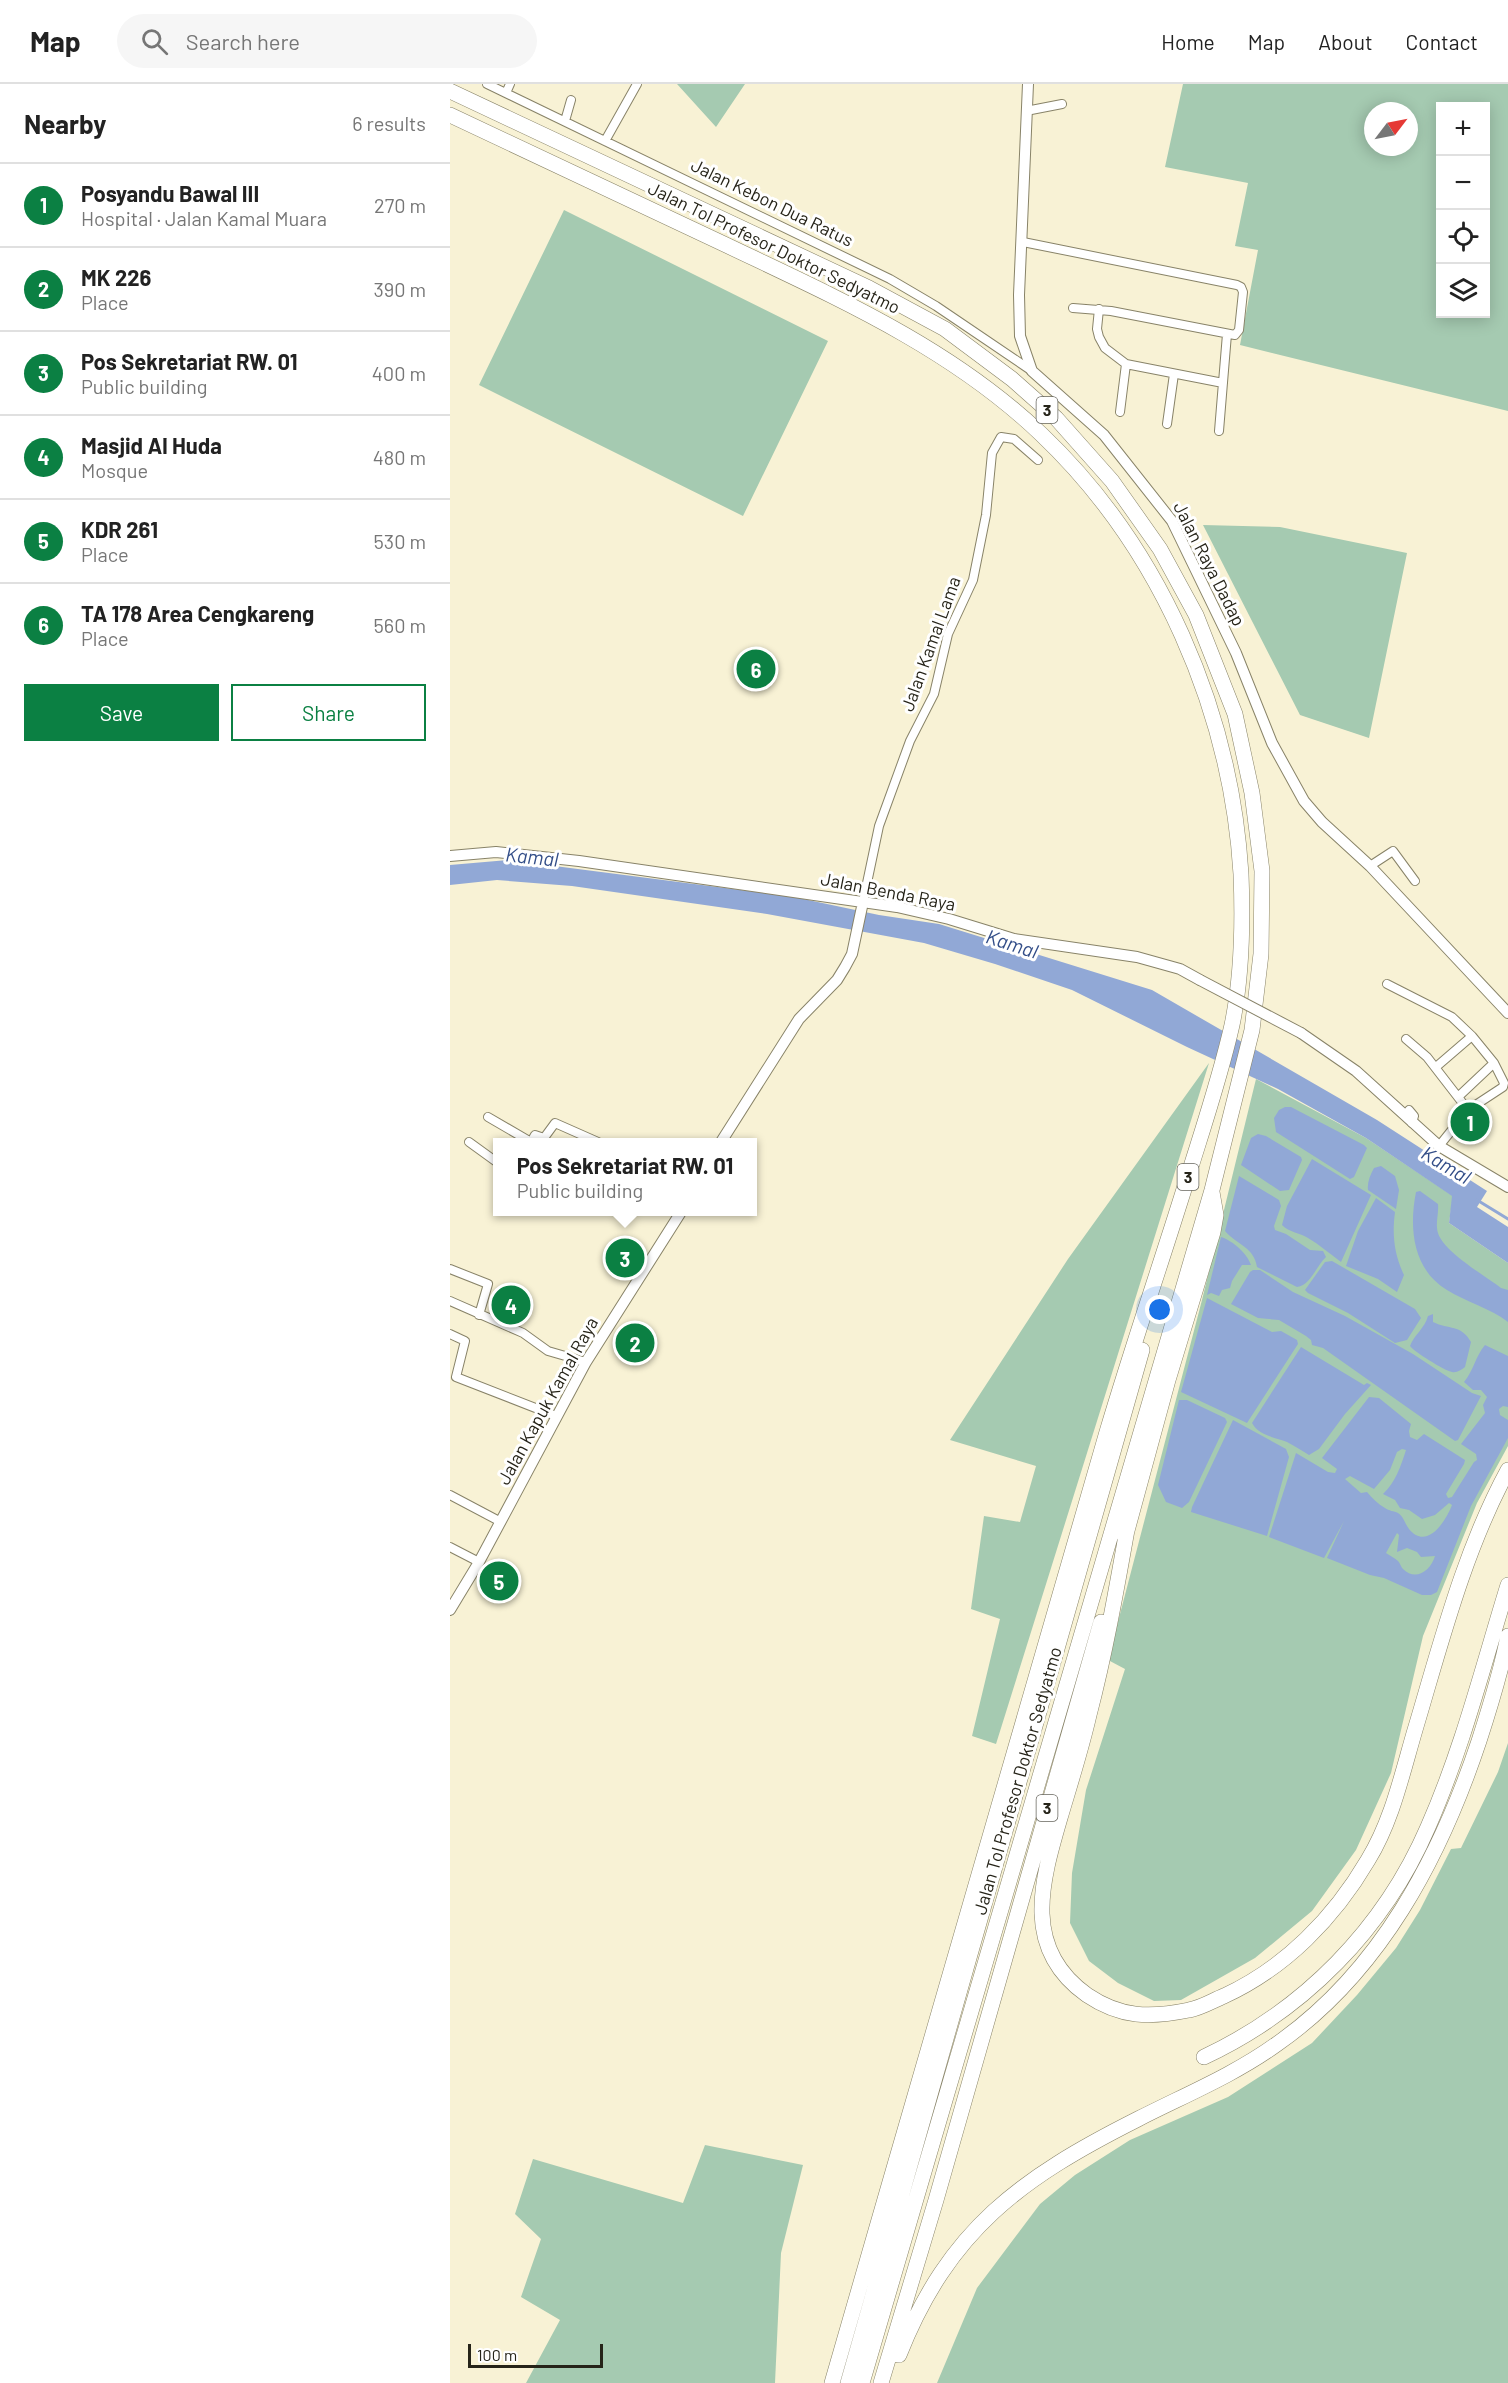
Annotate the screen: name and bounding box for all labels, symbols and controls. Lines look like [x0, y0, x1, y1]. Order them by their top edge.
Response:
search box [117, 14, 537, 68]
text: Map [30, 24, 81, 58]
icon: search [138, 25, 171, 58]
text: Search here [186, 28, 300, 54]
text: Home [1161, 29, 1215, 54]
text: Map [1248, 29, 1285, 54]
text: About [1318, 29, 1373, 54]
text: Contact [1406, 29, 1478, 54]
north arrow [1364, 102, 1418, 156]
map controls [1436, 102, 1490, 318]
button: + [1436, 102, 1490, 156]
text: Nearby [24, 108, 106, 139]
text: 6 results [352, 111, 426, 135]
street label: Jalan Kebon Dua Ratus [688, 153, 857, 251]
button: − [1436, 156, 1490, 210]
street label: Jalan Tol Profesor Doktor Sedyatmo [645, 176, 904, 318]
text: Posyandu Bawal III [81, 180, 259, 206]
text: 1 [40, 193, 47, 217]
text: 270 m [374, 193, 426, 217]
text: Hospital · Jalan Kamal Muara [81, 206, 327, 230]
button: locate [1436, 210, 1490, 264]
text: MK 226 [81, 264, 151, 290]
button: layers [1436, 264, 1490, 318]
text: 2 [38, 277, 49, 301]
text: 390 m [373, 277, 426, 301]
text: Place [81, 290, 129, 314]
text: Pos Sekretariat RW. 01 [81, 348, 297, 374]
text: 3 [38, 361, 49, 385]
text: 400 m [372, 361, 426, 385]
text: Public building [81, 374, 207, 398]
road number: 3 [1036, 397, 1058, 423]
text: Masjid Al Huda [81, 432, 222, 458]
text: 4 [37, 445, 50, 469]
text: 480 m [373, 445, 426, 469]
text: Mosque [81, 458, 148, 482]
street label: Jalan Raya Dadap [1169, 498, 1251, 629]
text: KDR 261 [81, 516, 158, 542]
text: 5 [38, 529, 49, 553]
text: 530 m [374, 529, 426, 553]
text: Place [81, 542, 129, 566]
street label: Jalan Kamal Lama [895, 573, 965, 714]
text: TA 178 Area Cengkareng [81, 600, 314, 626]
text: 6 [38, 613, 49, 637]
text: 560 m [374, 613, 426, 637]
text: Place [81, 626, 129, 650]
pin: 6 [736, 646, 776, 692]
button: Save [24, 684, 219, 741]
button: Share [231, 684, 426, 741]
water label: Kamal [504, 841, 560, 871]
street label: Jalan Benda Raya [819, 867, 957, 915]
water label: Kamal [983, 923, 1042, 963]
pin: 1 [1450, 1100, 1490, 1144]
popup [493, 1138, 757, 1216]
water label: Kamal [1418, 1140, 1476, 1188]
text: Pos Sekretariat RW. 01 [517, 1152, 733, 1178]
road number: 3 [1178, 1164, 1198, 1190]
text: Public building [517, 1178, 643, 1202]
pin: 3 [606, 1236, 645, 1280]
pin: 4 [492, 1282, 530, 1328]
your location [1145, 1295, 1174, 1324]
street label: Jalan Kapuk Kamal Raya [492, 1313, 602, 1488]
pin: 2 [616, 1320, 654, 1366]
pin: 5 [479, 1558, 518, 1604]
street label: Jalan Tol Profesor Doktor Sedyatmo [968, 1644, 1066, 1917]
road number: 3 [1036, 1795, 1058, 1821]
scale bar [468, 2341, 603, 2368]
text: 100 m [477, 2345, 517, 2364]

